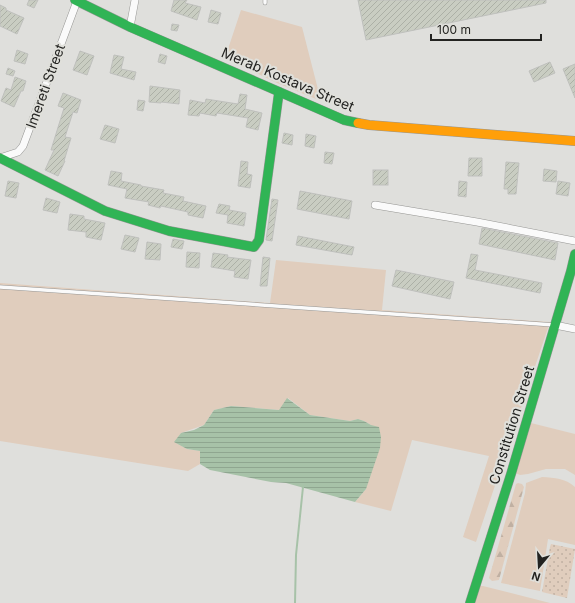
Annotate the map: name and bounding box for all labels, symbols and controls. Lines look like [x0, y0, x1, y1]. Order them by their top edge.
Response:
scale bar [431, 16, 541, 42]
text: 100 m [437, 22, 471, 37]
street label: Imereti Street [22, 41, 68, 131]
street label: Merab Kostava Street [219, 43, 357, 115]
street label: Constitution Street [485, 363, 537, 486]
north arrow [519, 547, 559, 587]
text: N [530, 569, 542, 584]

